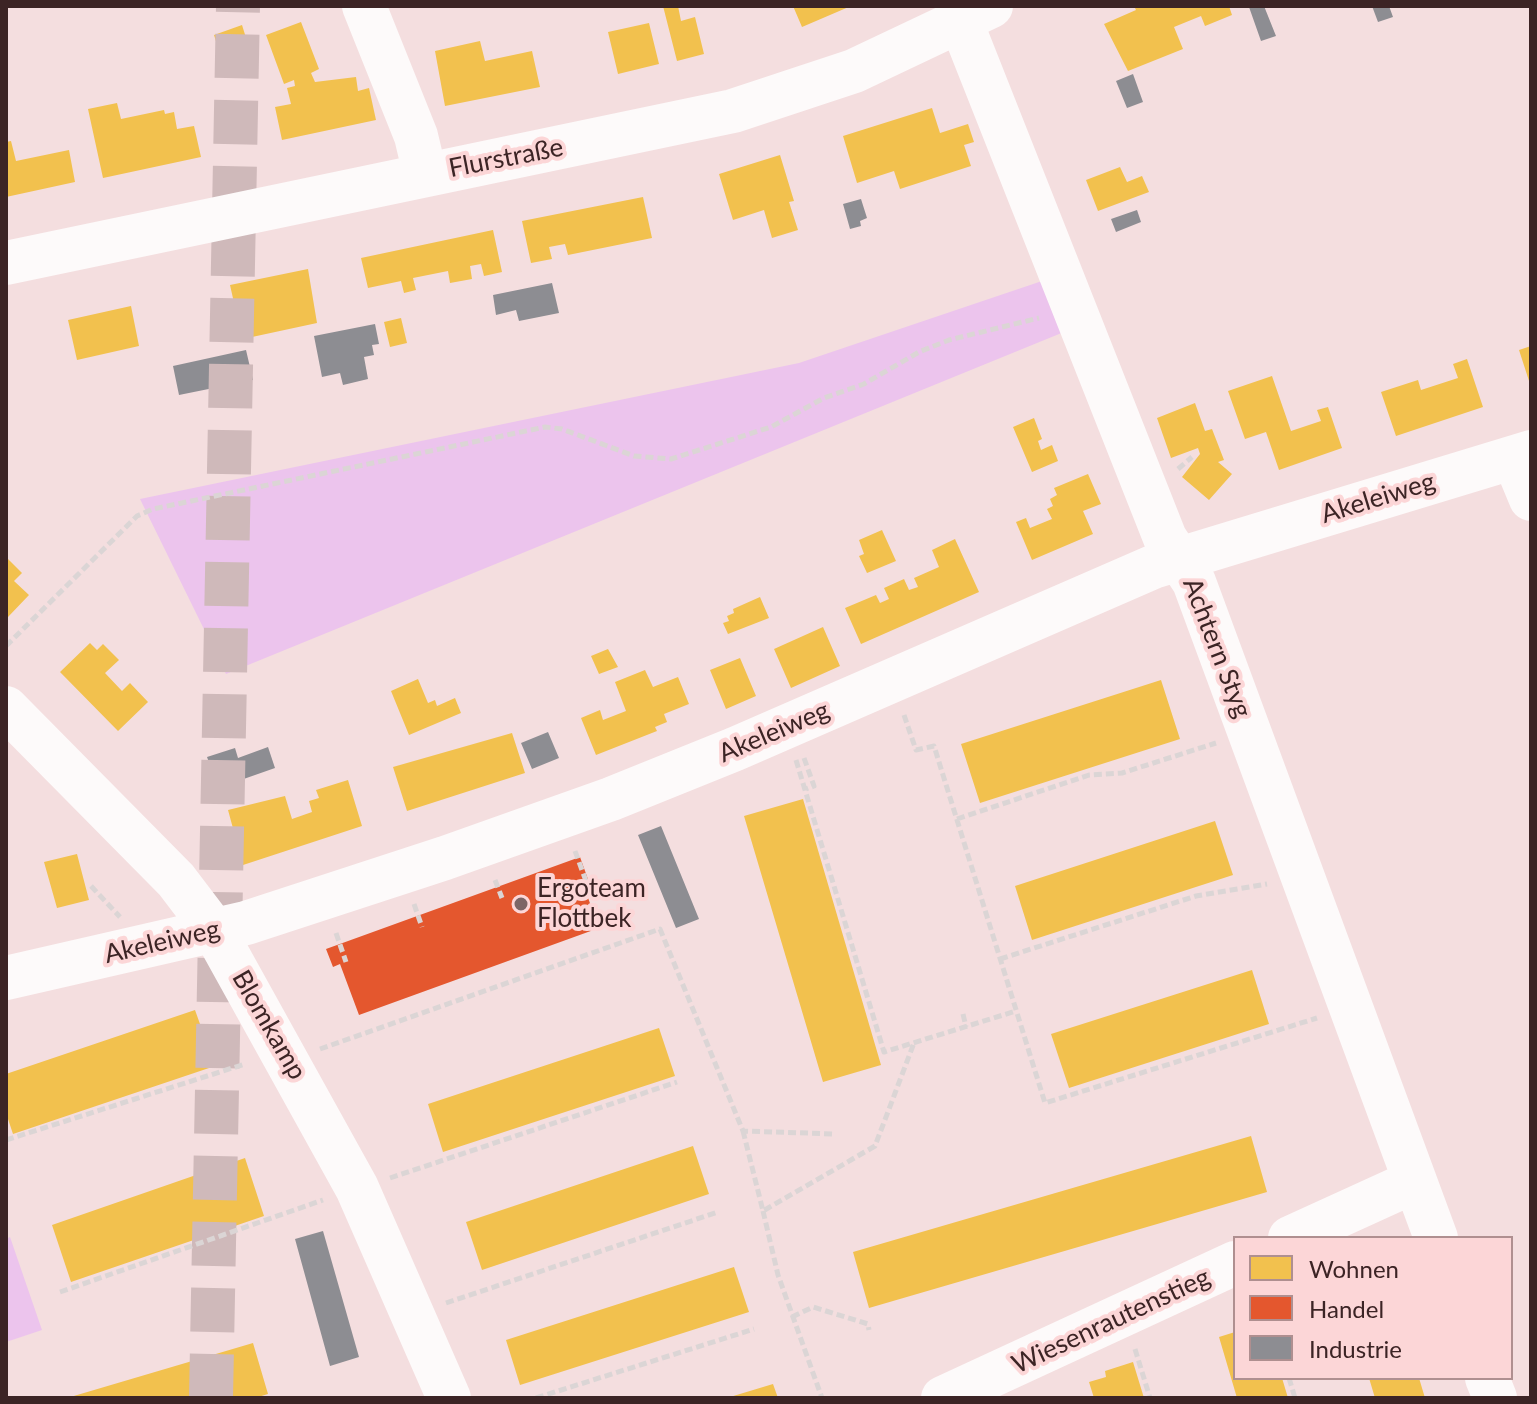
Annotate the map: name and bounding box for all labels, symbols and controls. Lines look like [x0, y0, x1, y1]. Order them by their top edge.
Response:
street label: Flurstraße [446, 132, 566, 184]
street label: Akeleiweg [1317, 466, 1439, 530]
street label: Achtern Styg [1176, 574, 1258, 722]
street label: Akeleiweg [714, 695, 834, 769]
place label: Ergoteam Flottbek [537, 873, 646, 934]
marker: Ergoteam Flottbek [512, 895, 530, 913]
street label: Akeleiweg [101, 914, 223, 970]
street label: Blomkamp [225, 965, 313, 1085]
legend [1233, 1236, 1513, 1380]
text: Wohnen [1309, 1254, 1399, 1283]
street label: Wiesenrautenstieg [1007, 1261, 1215, 1381]
text: Handel [1309, 1294, 1384, 1323]
text: Industrie [1309, 1334, 1402, 1363]

